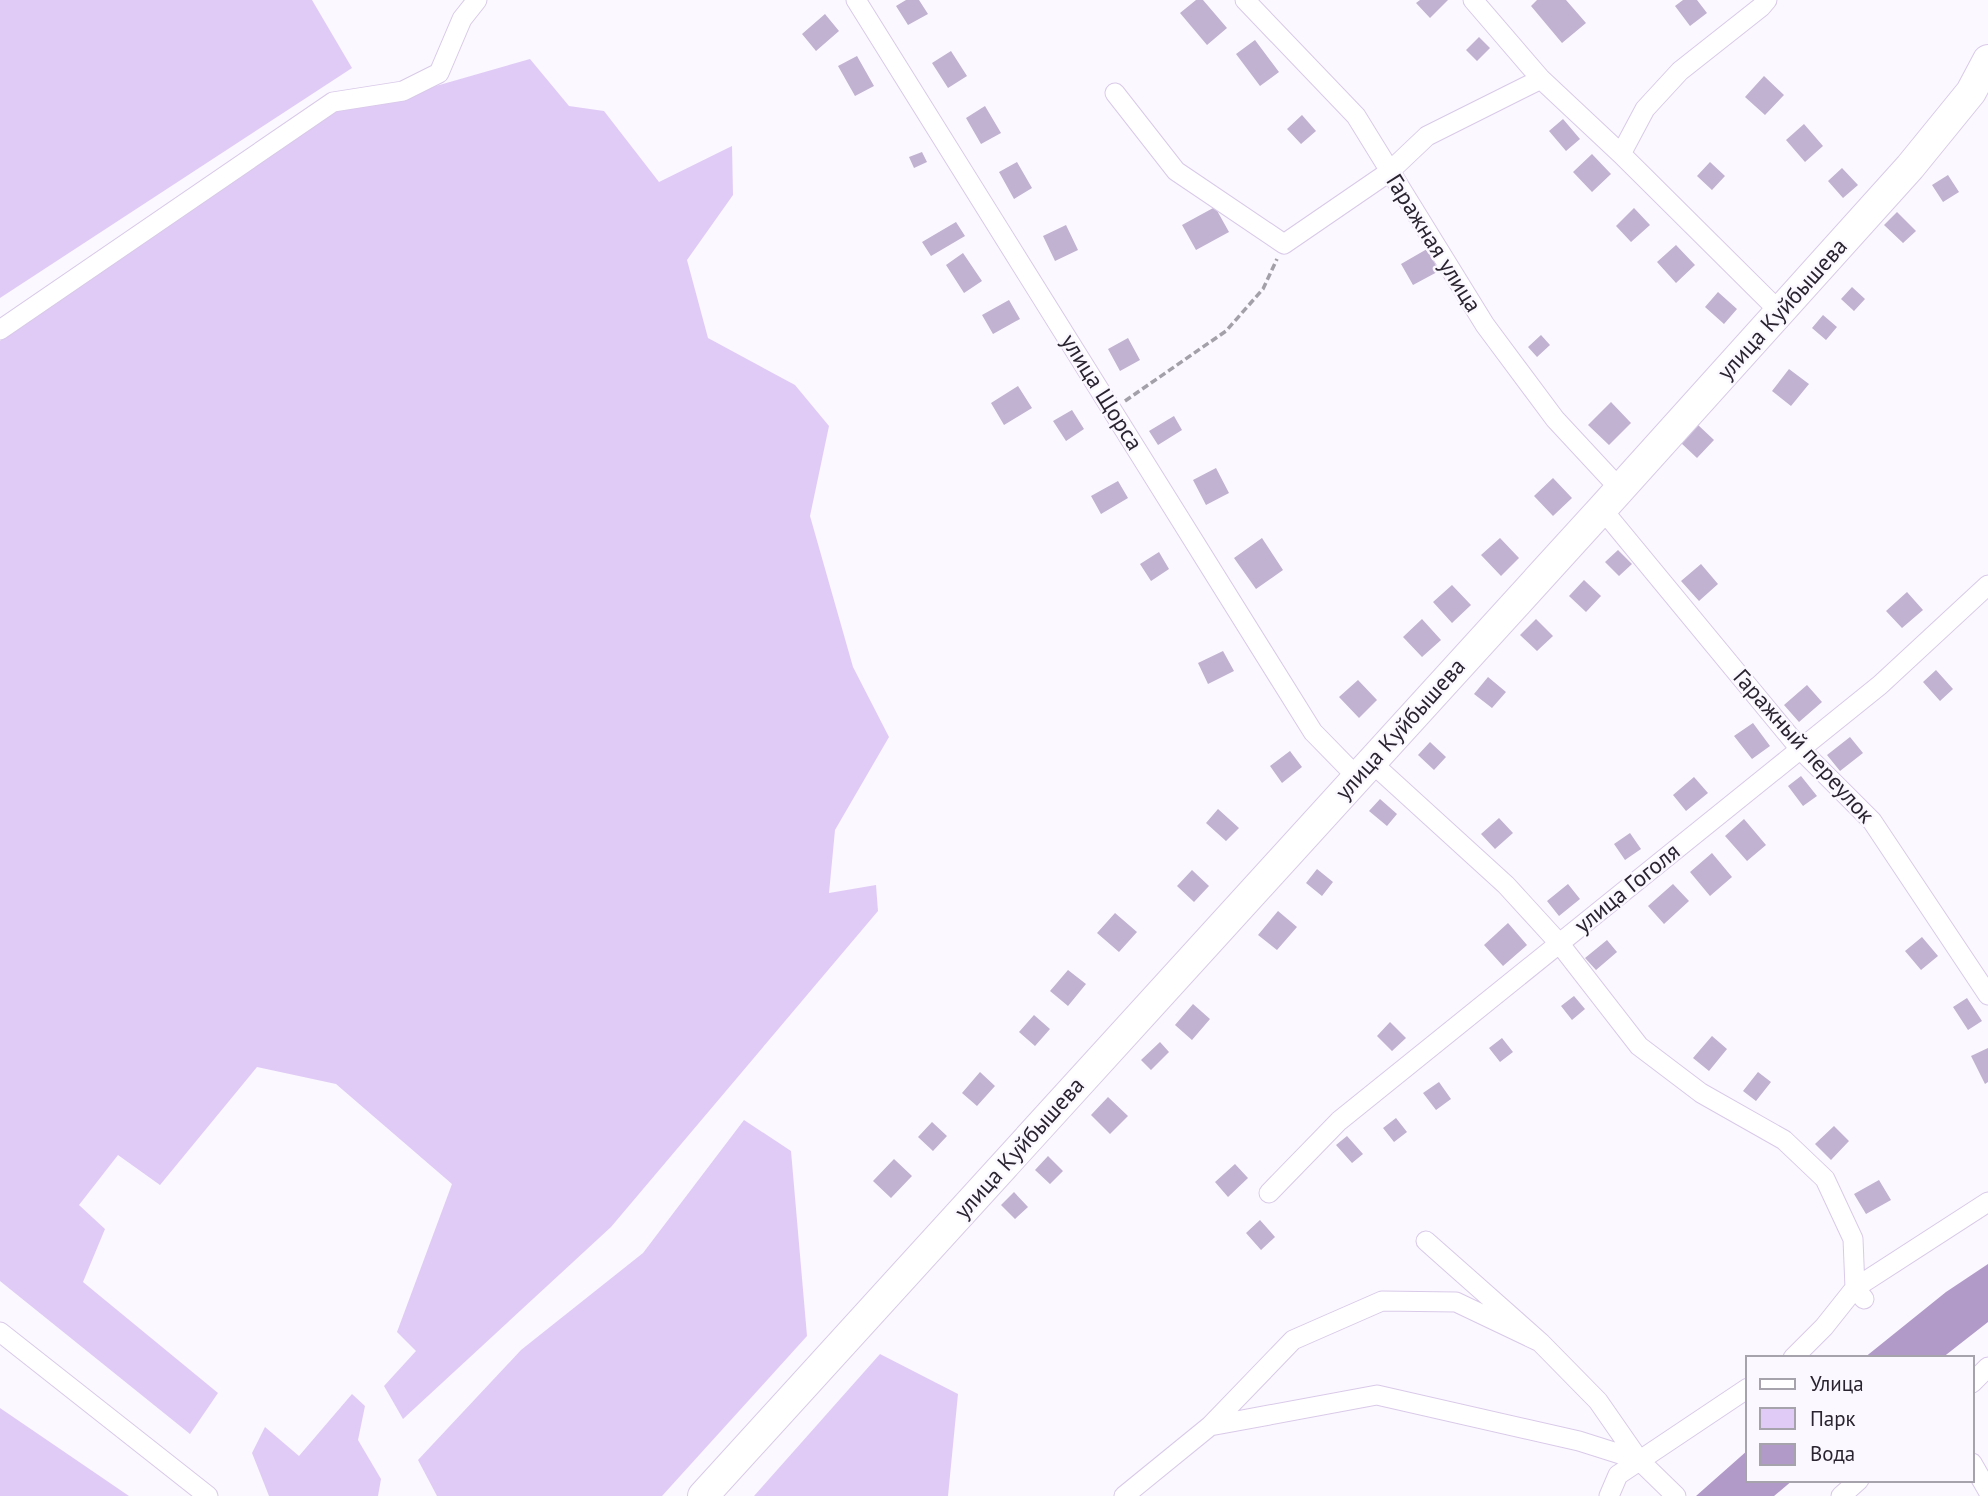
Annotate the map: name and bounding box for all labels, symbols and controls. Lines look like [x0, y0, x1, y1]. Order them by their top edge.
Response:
street label: Гаражная улица [1380, 168, 1488, 317]
street label: улица Куйбышева [1710, 232, 1853, 386]
street label: улица Щорса [1055, 328, 1150, 455]
street label: улица Куйбышева [1328, 652, 1471, 806]
street label: Гаражный переулок [1728, 663, 1881, 829]
street label: улица Гоголя [1568, 836, 1685, 939]
street label: улица Куйбышева [947, 1071, 1090, 1225]
legend [1746, 1356, 1974, 1482]
text: Улица [1810, 1370, 1864, 1397]
text: Парк [1810, 1405, 1856, 1432]
text: Вода [1810, 1440, 1855, 1467]

